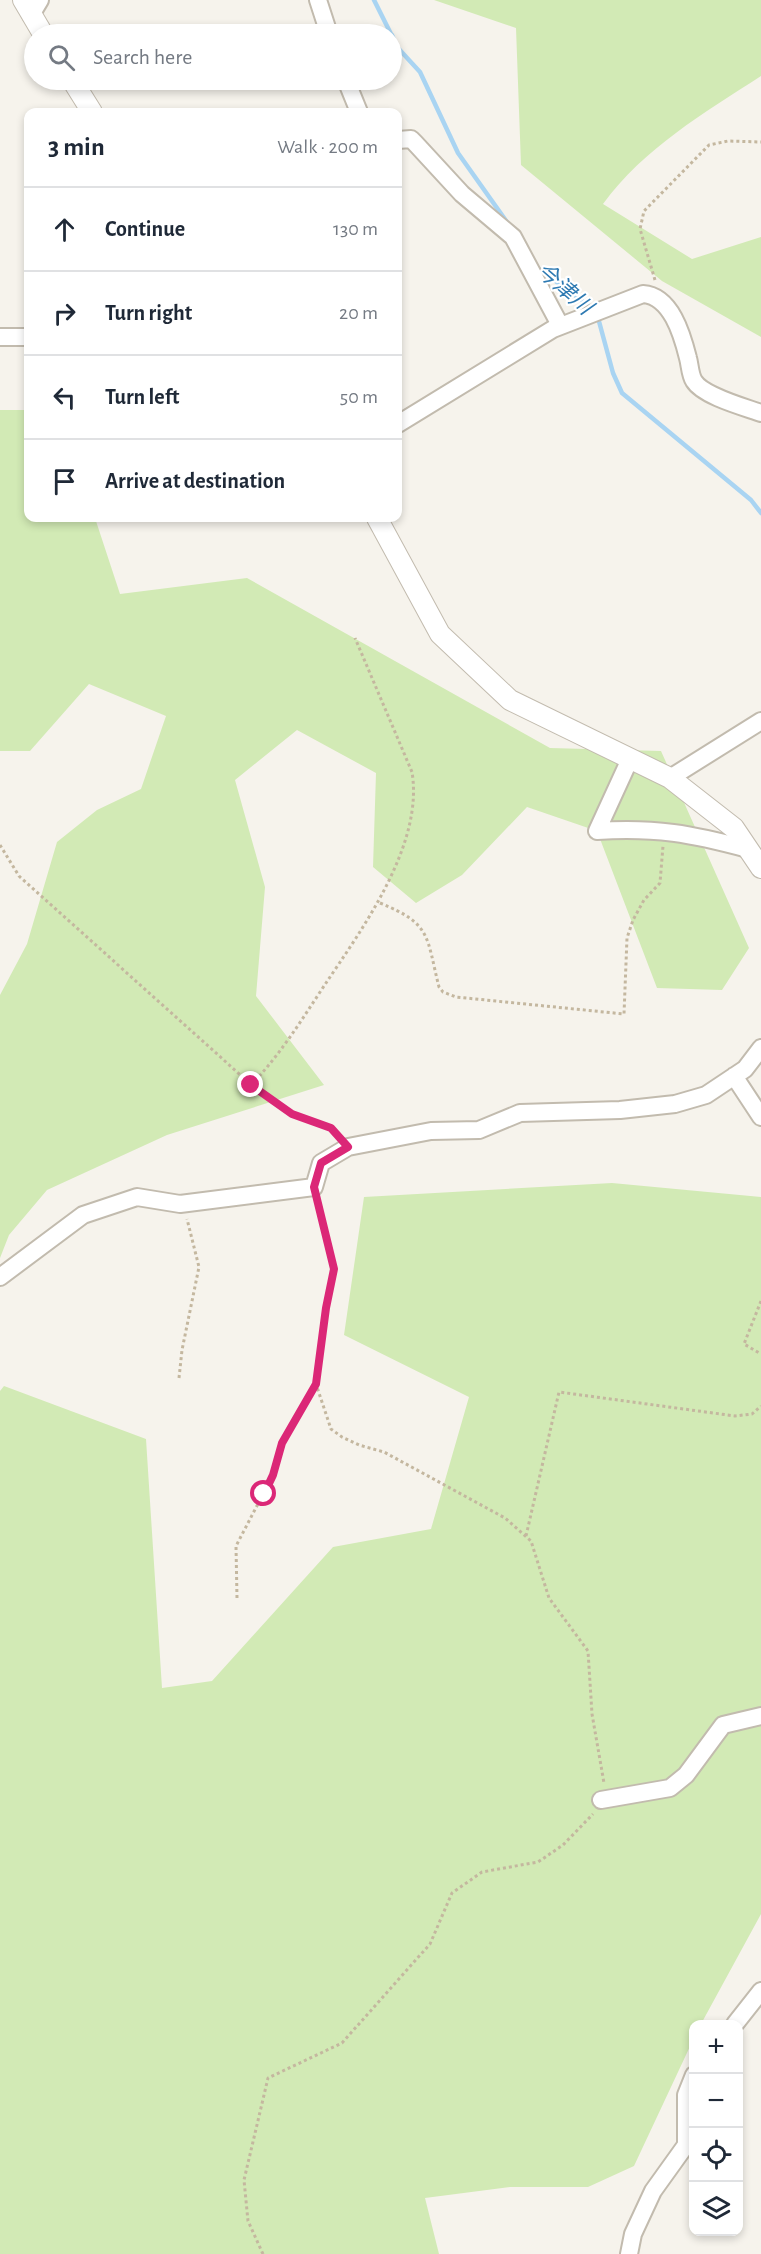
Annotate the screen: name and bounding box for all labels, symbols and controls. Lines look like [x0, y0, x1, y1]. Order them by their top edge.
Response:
search box [24, 24, 402, 90]
icon: search [45, 41, 78, 74]
text: Search here [93, 46, 192, 68]
text: 3 min [48, 134, 105, 160]
text: Walk · 200 m [277, 137, 378, 157]
icon: ahead [48, 213, 81, 246]
text: Continue [105, 218, 185, 240]
text: 130 m [333, 219, 378, 239]
water label: 今津川 [532, 258, 599, 320]
icon: right [48, 297, 81, 330]
text: Turn right [105, 302, 192, 324]
text: 20 m [339, 303, 378, 323]
icon: left [48, 381, 81, 414]
text: Turn left [105, 386, 179, 408]
text: 50 m [340, 387, 378, 407]
icon: arrive [48, 465, 81, 498]
text: Arrive at destination [105, 470, 285, 492]
route end [237, 1071, 263, 1097]
route start [250, 1480, 276, 1506]
map controls [689, 2020, 743, 2236]
button: + [689, 2020, 743, 2074]
button: − [689, 2074, 743, 2128]
button: locate [689, 2128, 743, 2182]
button: layers [689, 2182, 743, 2236]

